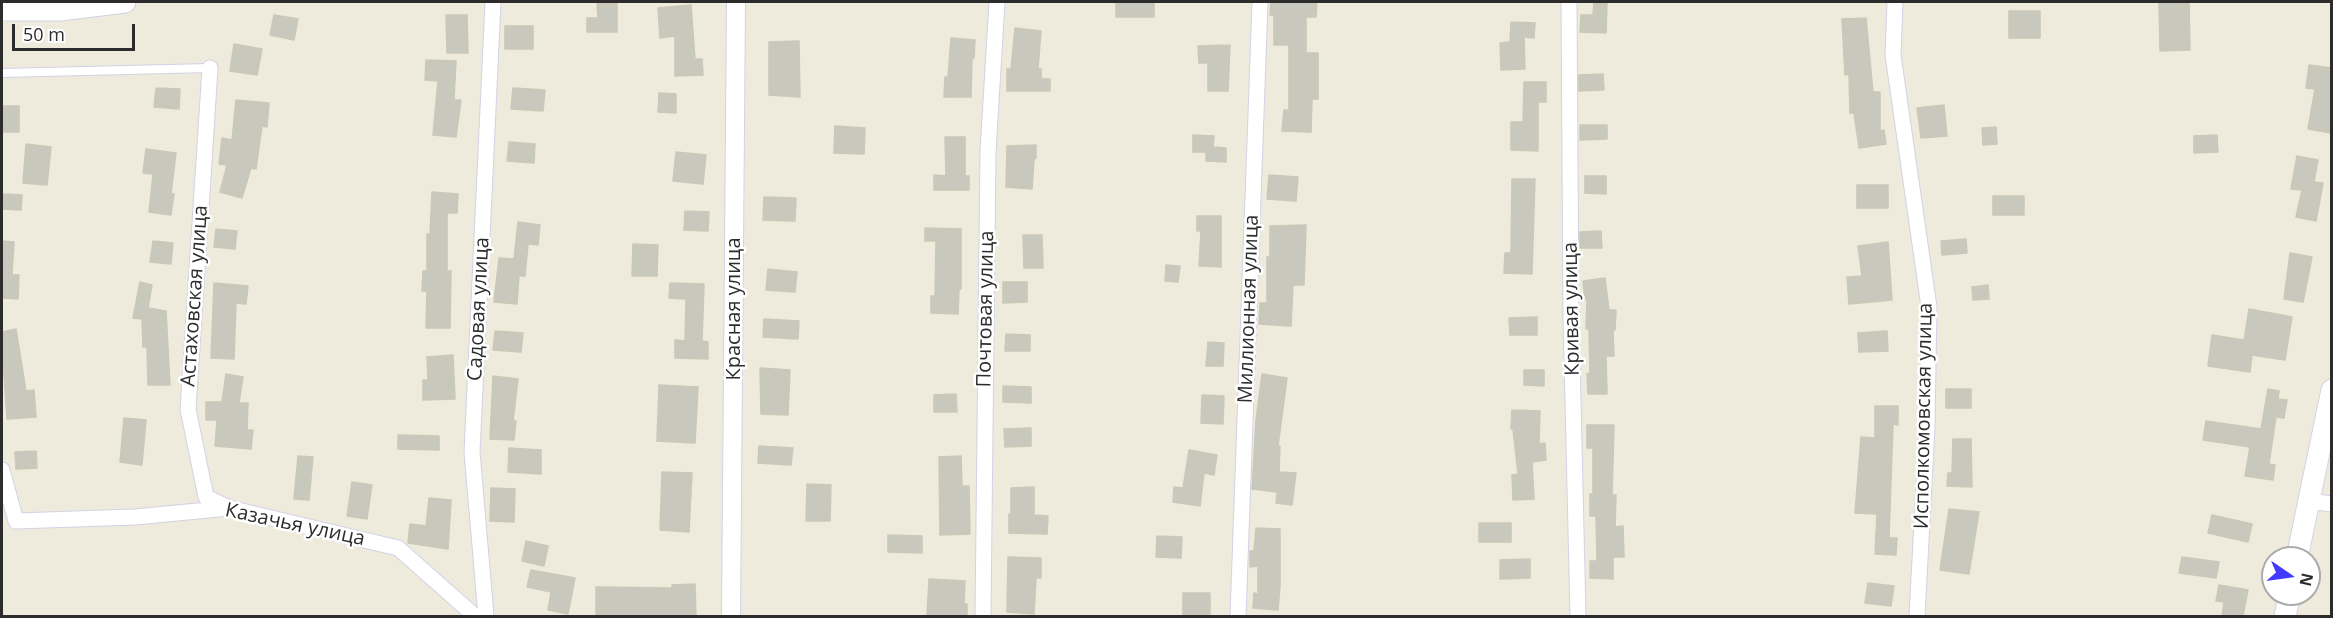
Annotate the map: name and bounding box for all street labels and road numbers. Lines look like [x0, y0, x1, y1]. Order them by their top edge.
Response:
street label: Астаховская улица [177, 204, 213, 388]
street label: Миллионная улица [1234, 214, 1264, 404]
street label: Почтовая улица [973, 230, 999, 388]
street label: Садовая улица [463, 237, 495, 381]
street label: Красная улица [722, 238, 746, 380]
street label: Кривая улица [1559, 242, 1585, 376]
street label: Исполкомовская улица [1910, 303, 1938, 529]
street label: Казачья улица [223, 498, 367, 552]

